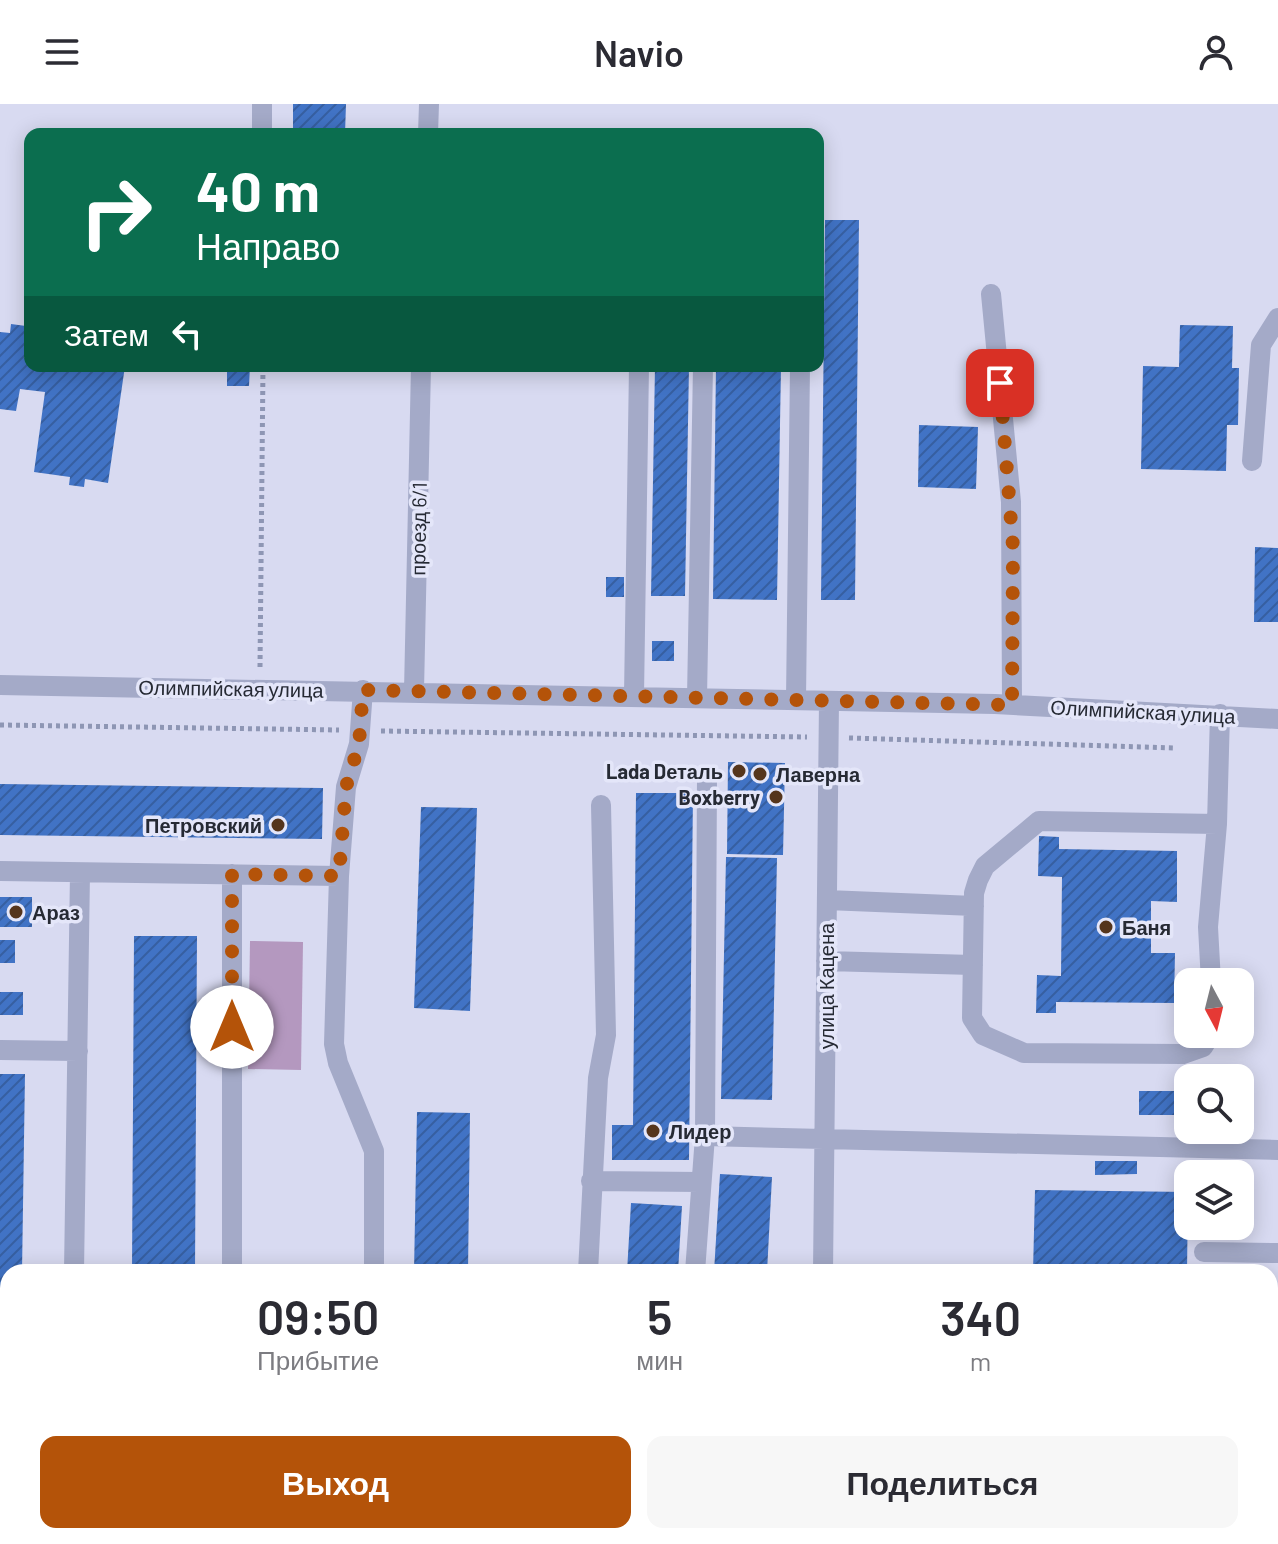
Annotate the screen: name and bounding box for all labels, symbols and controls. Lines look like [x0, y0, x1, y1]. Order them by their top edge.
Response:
icon: menu [40, 30, 84, 74]
icon: person [1194, 30, 1238, 74]
text: Navio [594, 31, 684, 74]
text: 40 m [196, 156, 320, 223]
icon: right [64, 160, 168, 264]
text: Направо [196, 224, 340, 267]
icon: left [165, 312, 209, 356]
text: Затем [64, 316, 149, 352]
pin [966, 349, 1034, 417]
icon: arrive [978, 361, 1022, 405]
street label: проезд 6/1 [405, 482, 431, 576]
street label: Олимпийская улица [138, 674, 325, 702]
street label: Олимпийская улица [1050, 694, 1237, 728]
place label: Lada Dеталь [606, 759, 723, 783]
marker: Lada Dеталь [730, 762, 748, 780]
place label: Лаверна [776, 762, 861, 786]
marker: Лаверна [751, 765, 769, 783]
place label: Boxberry [678, 785, 760, 809]
marker: Boxberry [767, 788, 785, 806]
place label: Петровский [145, 813, 262, 837]
marker: Петровский [269, 816, 287, 834]
place label: Араз [32, 900, 80, 924]
marker: Араз [7, 903, 25, 921]
place label: Баня [1122, 915, 1171, 939]
marker: Баня [1097, 918, 1115, 936]
street label: улица Кацена [814, 922, 838, 1049]
north arrow [1174, 968, 1254, 1048]
map controls [1174, 968, 1254, 1240]
position arrow [190, 985, 274, 1069]
button: search [1174, 1064, 1254, 1144]
place label: Лидер [669, 1119, 731, 1143]
marker: Лидер [644, 1122, 662, 1140]
button: layers [1174, 1160, 1254, 1240]
text: 09:50 [257, 1287, 379, 1345]
text: 5 [647, 1287, 672, 1345]
text: 340 [940, 1288, 1021, 1346]
text: Прибытие [257, 1344, 379, 1375]
text: мин [636, 1344, 683, 1375]
text: m [970, 1345, 991, 1376]
button: Выход [40, 1436, 631, 1528]
button: Поделиться [647, 1436, 1238, 1528]

